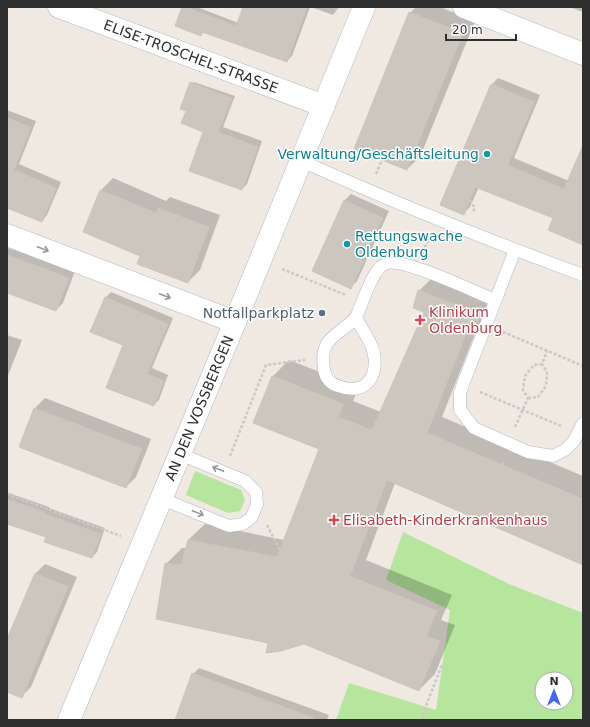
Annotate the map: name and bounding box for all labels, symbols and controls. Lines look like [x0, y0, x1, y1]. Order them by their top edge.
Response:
street label: ELISE-TROSCHEL-STRASSE [102, 16, 281, 96]
scale bar [446, 16, 516, 42]
text: 20 m [452, 23, 483, 37]
place label: Verwaltung/Geschäftsleitung [277, 146, 479, 162]
marker: Verwaltung/Geschäftsleitung [482, 149, 492, 159]
place label: Rettungswache Oldenburg [355, 228, 463, 260]
marker: Rettungswache Oldenburg [342, 239, 352, 249]
one-way arrow [37, 246, 49, 254]
one-way arrow [158, 292, 170, 300]
place label: Klinikum Oldenburg [429, 304, 502, 336]
place label: Notfallparkplatz [203, 305, 314, 321]
marker: Notfallparkplatz [317, 308, 327, 318]
marker: Klinikum Oldenburg [414, 314, 426, 326]
street label: AN DEN VOSSBERGEN [162, 333, 236, 483]
one-way arrow [213, 465, 225, 473]
one-way arrow [192, 510, 204, 518]
place label: Elisabeth-Kinderkrankenhaus [343, 512, 548, 528]
marker: Elisabeth-Kinderkrankenhaus [328, 514, 340, 526]
north arrow [534, 671, 574, 711]
text: N [549, 675, 559, 688]

